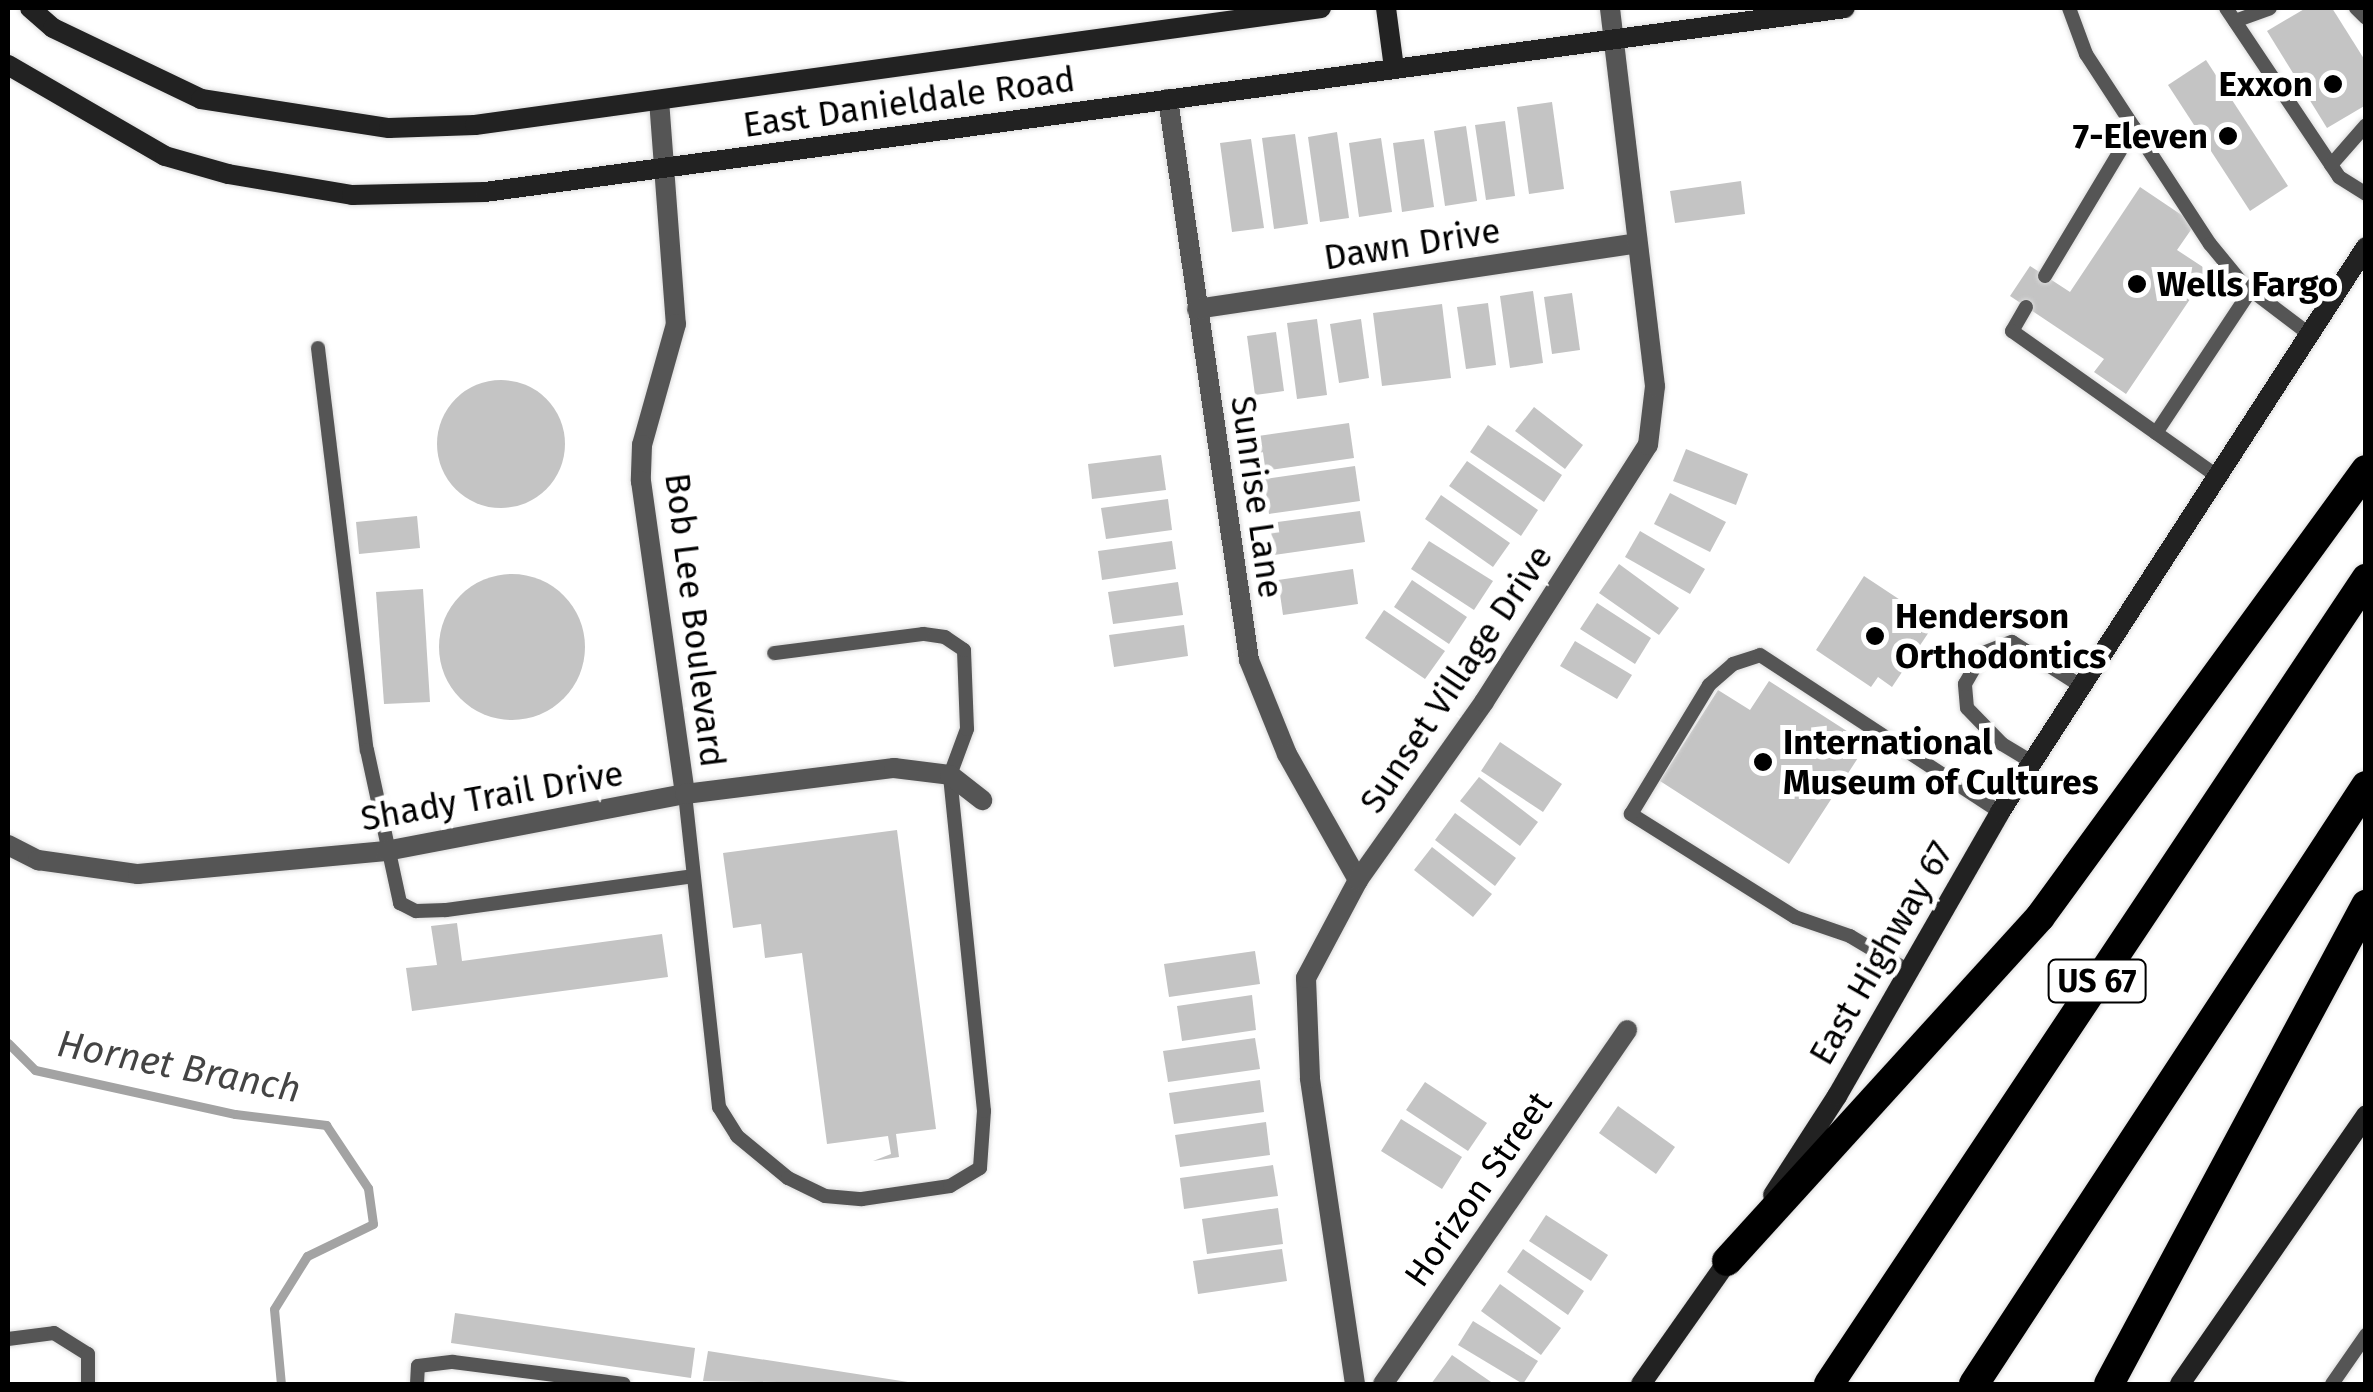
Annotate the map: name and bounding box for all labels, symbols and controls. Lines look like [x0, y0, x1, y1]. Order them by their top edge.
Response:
street label: East Danieldale Road [740, 58, 1078, 146]
place label: Exxon [2219, 63, 2313, 105]
marker: Exxon [2322, 73, 2344, 95]
place label: 7-Eleven [2073, 115, 2208, 157]
marker: 7-Eleven [2217, 125, 2239, 147]
street label: Dawn Drive [1321, 209, 1503, 279]
place label: Wells Fargo [2157, 263, 2338, 305]
marker: Wells Fargo [2126, 273, 2148, 295]
street label: Sunrise Lane [1222, 393, 1292, 601]
street label: Bob Lee Boulevard [656, 471, 734, 769]
street label: Sunset Village Drive [1351, 537, 1561, 821]
place label: Henderson Orthodontics [1895, 595, 2106, 677]
marker: Henderson Orthodontics [1864, 625, 1886, 647]
place label: International Museum of Cultures [1783, 721, 2099, 803]
marker: International Museum of Cultures [1752, 751, 1774, 773]
street label: Shady Trail Drive [357, 752, 627, 840]
street label: East Highway 67 [1800, 834, 1962, 1072]
road number: US 67 [2047, 954, 2147, 1008]
water label: Hornet Branch [53, 1021, 305, 1113]
street label: Horizon Street [1395, 1084, 1561, 1294]

